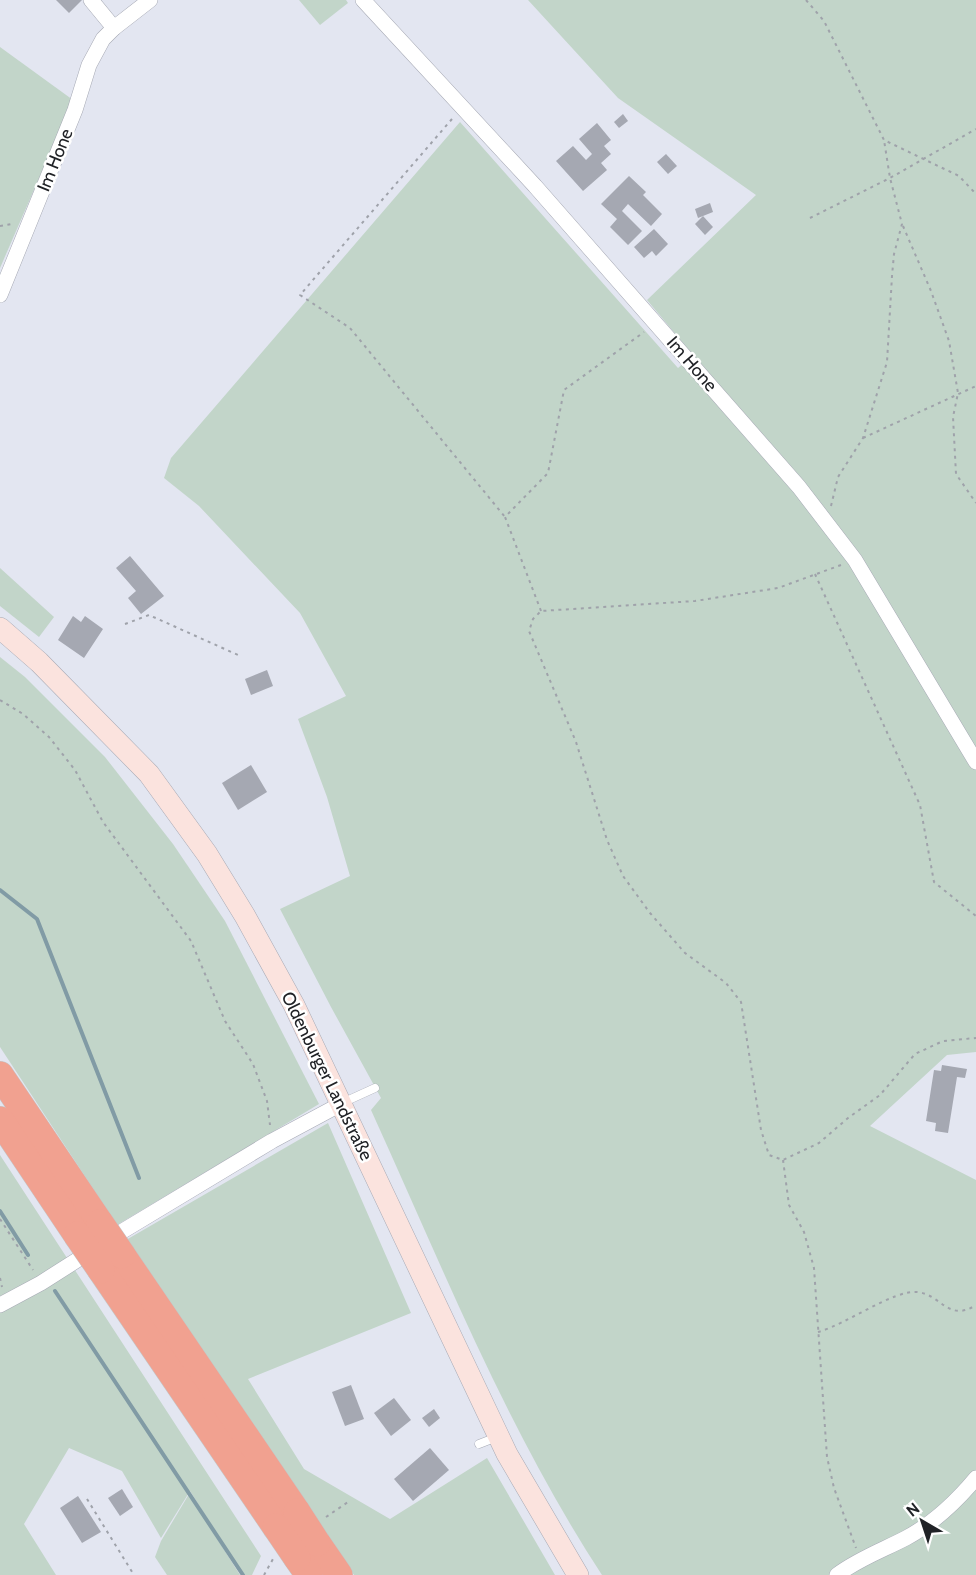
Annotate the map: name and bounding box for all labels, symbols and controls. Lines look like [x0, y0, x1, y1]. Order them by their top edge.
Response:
street label: Im Hone [32, 125, 78, 195]
street label: Im Hone [662, 332, 722, 396]
street label: Oldenburger Landstraße [277, 988, 377, 1164]
north arrow [892, 1491, 952, 1551]
text: N [903, 1499, 923, 1521]

